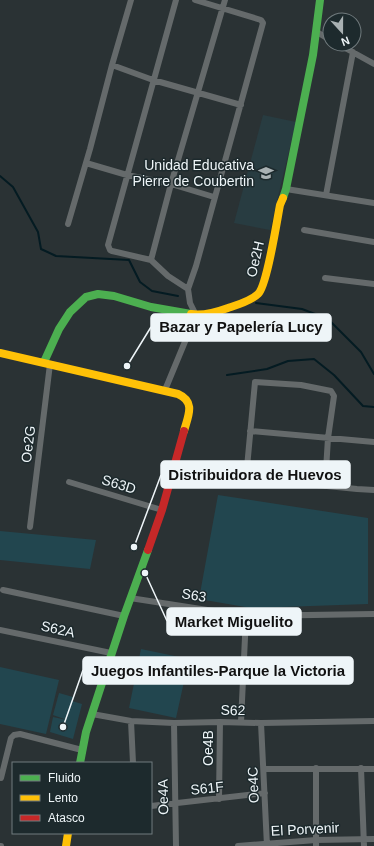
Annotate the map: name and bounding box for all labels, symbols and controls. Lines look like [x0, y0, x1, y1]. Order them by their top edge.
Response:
north arrow [322, 12, 362, 52]
text: N [340, 34, 351, 48]
place label: Unidad Educativa Pierre de Coubertin [133, 157, 254, 189]
school or university icon: Unidad Educativa Pierre de Coubertin [257, 164, 275, 182]
street label: Oe2H [243, 239, 267, 279]
callout: Bazar y Papelería Lucy [151, 314, 331, 341]
text: Bazar y Papelería Lucy [159, 318, 323, 335]
street label: Oe2G [18, 424, 38, 464]
callout: Distribuidora de Huevos [161, 461, 350, 488]
text: Distribuidora de Huevos [168, 466, 342, 483]
street label: S63D [100, 471, 138, 497]
street label: S63 [180, 585, 208, 605]
callout: Market Miguelito [167, 608, 301, 635]
text: Market Miguelito [175, 613, 293, 630]
street label: S62A [40, 618, 77, 641]
callout: Juegos Infantiles-Parque la Victoria [83, 657, 353, 684]
text: Juegos Infantiles-Parque la Victoria [91, 662, 346, 679]
street label: S62 [220, 702, 246, 718]
street label: Oe4B [200, 730, 216, 766]
legend [12, 762, 152, 834]
street label: Oe4C [244, 766, 262, 804]
text: Fluido [48, 771, 81, 785]
street label: Oe4A [155, 778, 171, 815]
street label: S61F [190, 778, 224, 798]
text: Lento [48, 791, 78, 805]
text: Atasco [48, 811, 85, 825]
street label: El Porvenir [270, 819, 340, 839]

